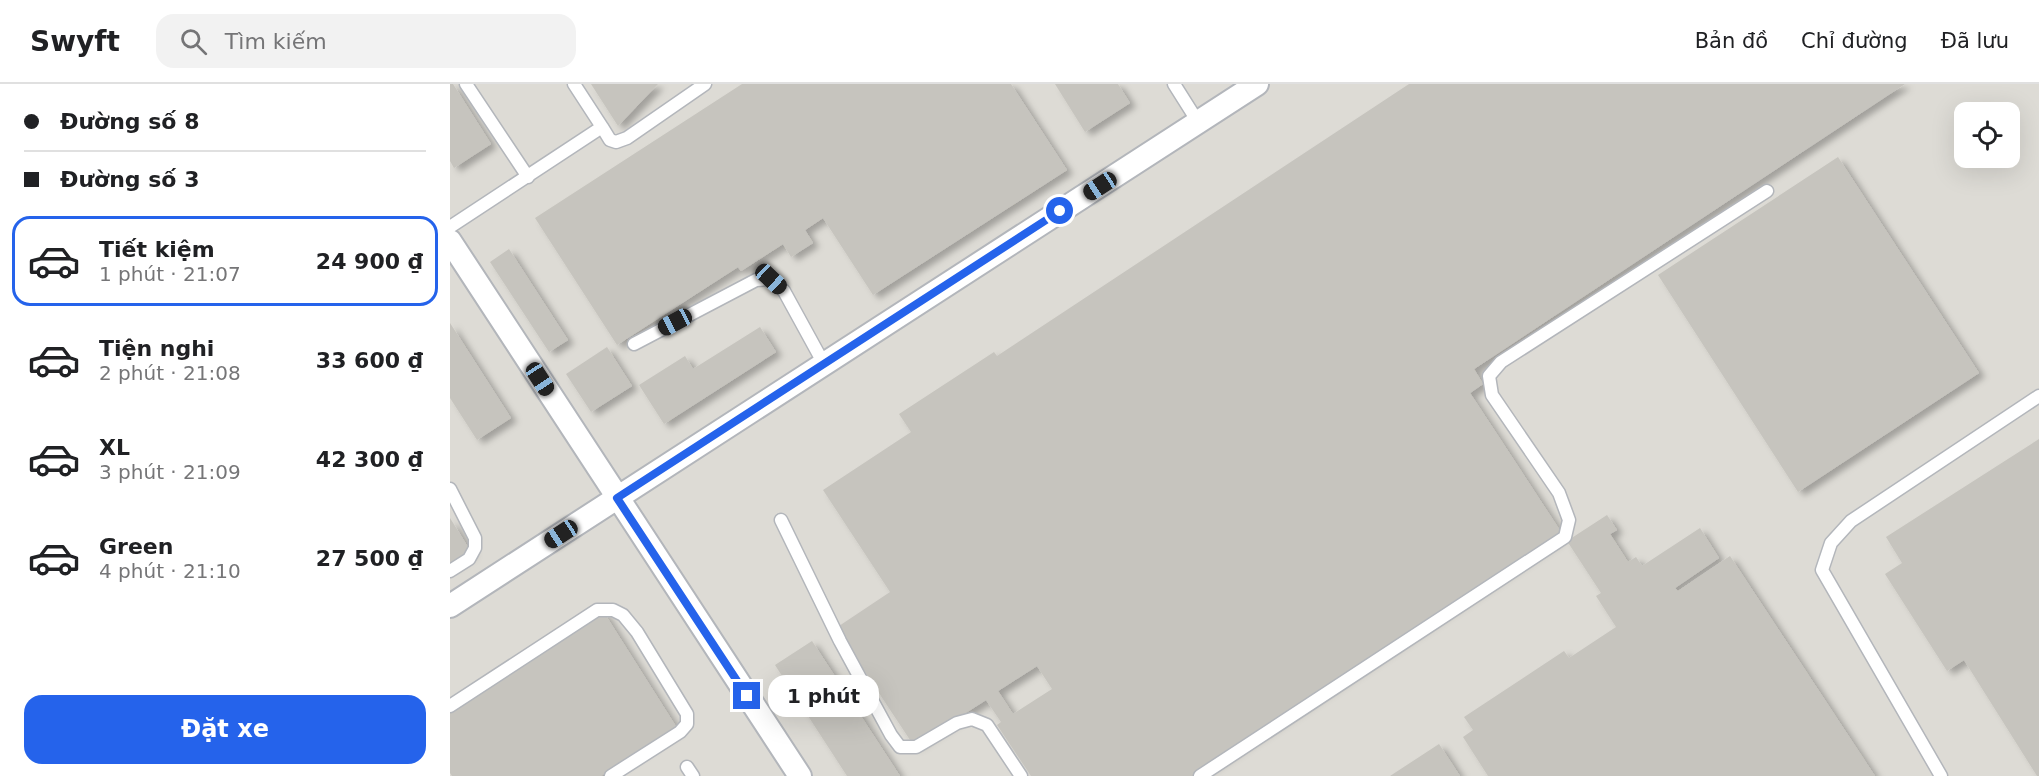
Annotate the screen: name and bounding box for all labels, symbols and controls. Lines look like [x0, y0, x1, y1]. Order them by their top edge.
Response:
search box [156, 14, 576, 68]
text: Swyft [30, 25, 120, 58]
icon: search [177, 25, 210, 58]
text: Tìm kiếm [225, 29, 327, 54]
text: Bản đồ [1695, 29, 1768, 53]
text: Chỉ đường [1801, 29, 1908, 53]
text: Đã lưu [1941, 29, 2009, 53]
map controls [1954, 102, 2020, 168]
button: locate [1954, 102, 2020, 168]
text: Đường số 8 [60, 109, 199, 134]
text: Đường số 3 [60, 167, 199, 192]
car [1080, 169, 1120, 203]
route start [1046, 197, 1073, 224]
icon: car [27, 234, 81, 288]
text: Tiết kiệm [99, 237, 215, 262]
text: 24 900 ₫ [316, 249, 423, 274]
car [752, 260, 790, 298]
text: 1 phút · 21:07 [99, 262, 241, 286]
car [655, 306, 695, 338]
icon: car [27, 333, 81, 387]
text: Tiện nghi [99, 336, 214, 361]
text: 33 600 ₫ [316, 348, 423, 373]
car [523, 359, 557, 399]
text: 2 phút · 21:08 [99, 361, 241, 385]
icon: car [27, 432, 81, 486]
text: XL [99, 435, 130, 460]
text: 42 300 ₫ [316, 447, 423, 472]
text: 3 phút · 21:09 [99, 460, 241, 484]
car [541, 517, 581, 551]
icon: car [27, 531, 81, 585]
text: Green [99, 534, 173, 559]
text: 27 500 ₫ [316, 546, 423, 571]
text: 4 phút · 21:10 [99, 559, 241, 583]
callout: 1 phút [768, 675, 879, 717]
route end [733, 682, 760, 709]
text: 1 phút [787, 684, 860, 708]
button: Đặt xe [24, 695, 426, 764]

